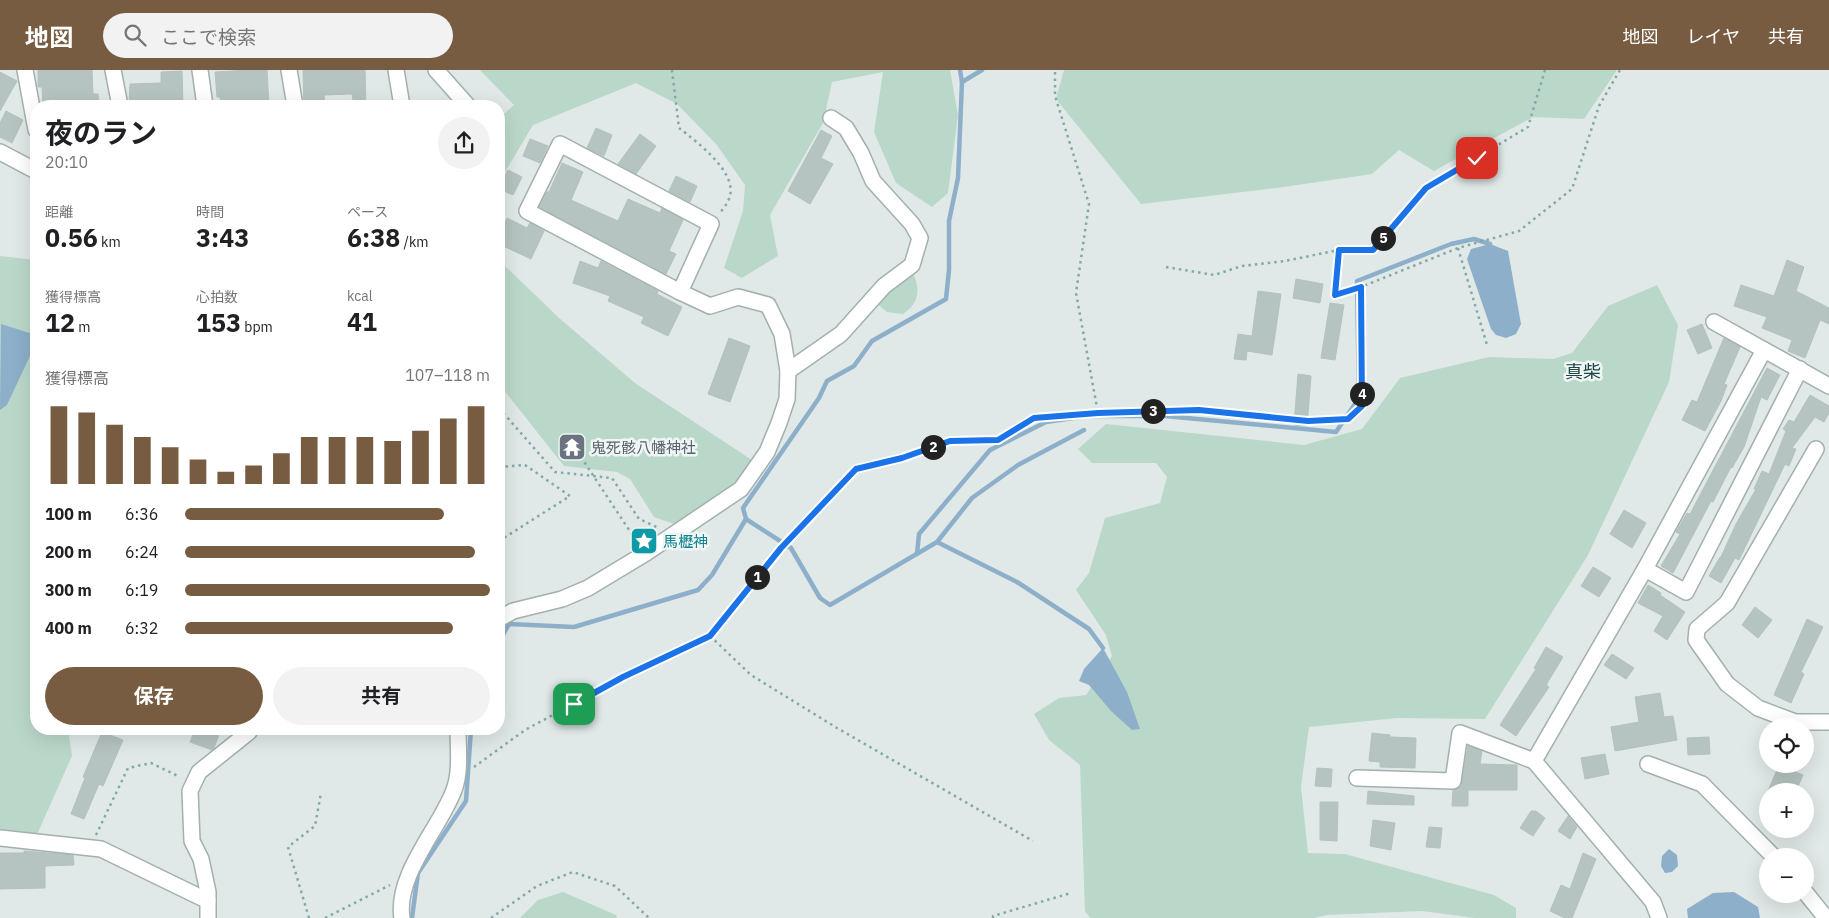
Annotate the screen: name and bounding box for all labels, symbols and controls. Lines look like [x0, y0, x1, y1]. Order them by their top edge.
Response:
search box [103, 13, 453, 58]
text: 地図 [25, 21, 73, 53]
icon: search [121, 21, 149, 49]
text: ここで検索 [161, 25, 256, 49]
text: 地図 [1623, 25, 1659, 48]
text: レイヤ [1687, 25, 1740, 48]
text: 共有 [1768, 25, 1804, 48]
text: 夜のラン [45, 114, 157, 151]
button: share [438, 117, 490, 169]
pin [1456, 137, 1498, 179]
icon: check [1463, 144, 1491, 172]
text: 20:10 [45, 152, 88, 172]
text: 距離 [45, 203, 73, 221]
text: 時間 [196, 203, 224, 221]
text: ペース [347, 203, 388, 221]
text: 0.56 [45, 221, 98, 254]
text: 3:43 [196, 221, 249, 254]
text: 6:38 [347, 221, 400, 254]
pin: 5 [1370, 226, 1396, 250]
text: 5 [1379, 229, 1388, 247]
text: km [98, 233, 121, 251]
text: /km [400, 233, 429, 251]
text: kcal [347, 287, 372, 305]
text: 獲得標高 [45, 288, 101, 306]
text: 心拍数 [196, 288, 238, 306]
text: 41 [347, 305, 377, 338]
text: 12 [45, 306, 75, 339]
text: 153 [196, 306, 241, 339]
text: m [75, 318, 91, 336]
text: bpm [241, 318, 273, 336]
district label: 真柴 [1565, 360, 1601, 383]
text: 107–118 m [405, 365, 490, 385]
text: 獲得標高 [45, 368, 109, 388]
pin: 4 [1350, 382, 1374, 406]
text: 4 [1358, 385, 1367, 403]
pin: 3 [1140, 398, 1166, 424]
text: 3 [1149, 402, 1158, 420]
temple icon: 鬼死骸八幡神社 [557, 432, 587, 462]
pin: 2 [920, 434, 946, 460]
place label: 鬼死骸八幡神社 [591, 438, 696, 457]
text: 2 [929, 438, 938, 456]
text: 100 m [45, 504, 92, 524]
text: 6:36 [125, 504, 158, 524]
place icon: 馬櫪神 [629, 526, 659, 556]
place label: 馬櫪神 [663, 532, 708, 551]
text: 200 m [45, 542, 92, 562]
text: 6:24 [125, 542, 158, 562]
pin: 1 [744, 564, 770, 590]
text: 1 [753, 568, 762, 586]
text: 300 m [45, 580, 92, 600]
text: 6:19 [125, 580, 158, 600]
text: 400 m [45, 618, 92, 638]
text: 6:32 [125, 618, 158, 638]
button: 保存 [45, 667, 263, 725]
button: 共有 [273, 667, 490, 725]
pin [553, 683, 595, 725]
icon: arrive [560, 690, 588, 718]
map controls [1759, 718, 1814, 903]
button: locate [1759, 718, 1814, 773]
button: + [1759, 783, 1814, 838]
button: − [1759, 848, 1814, 903]

